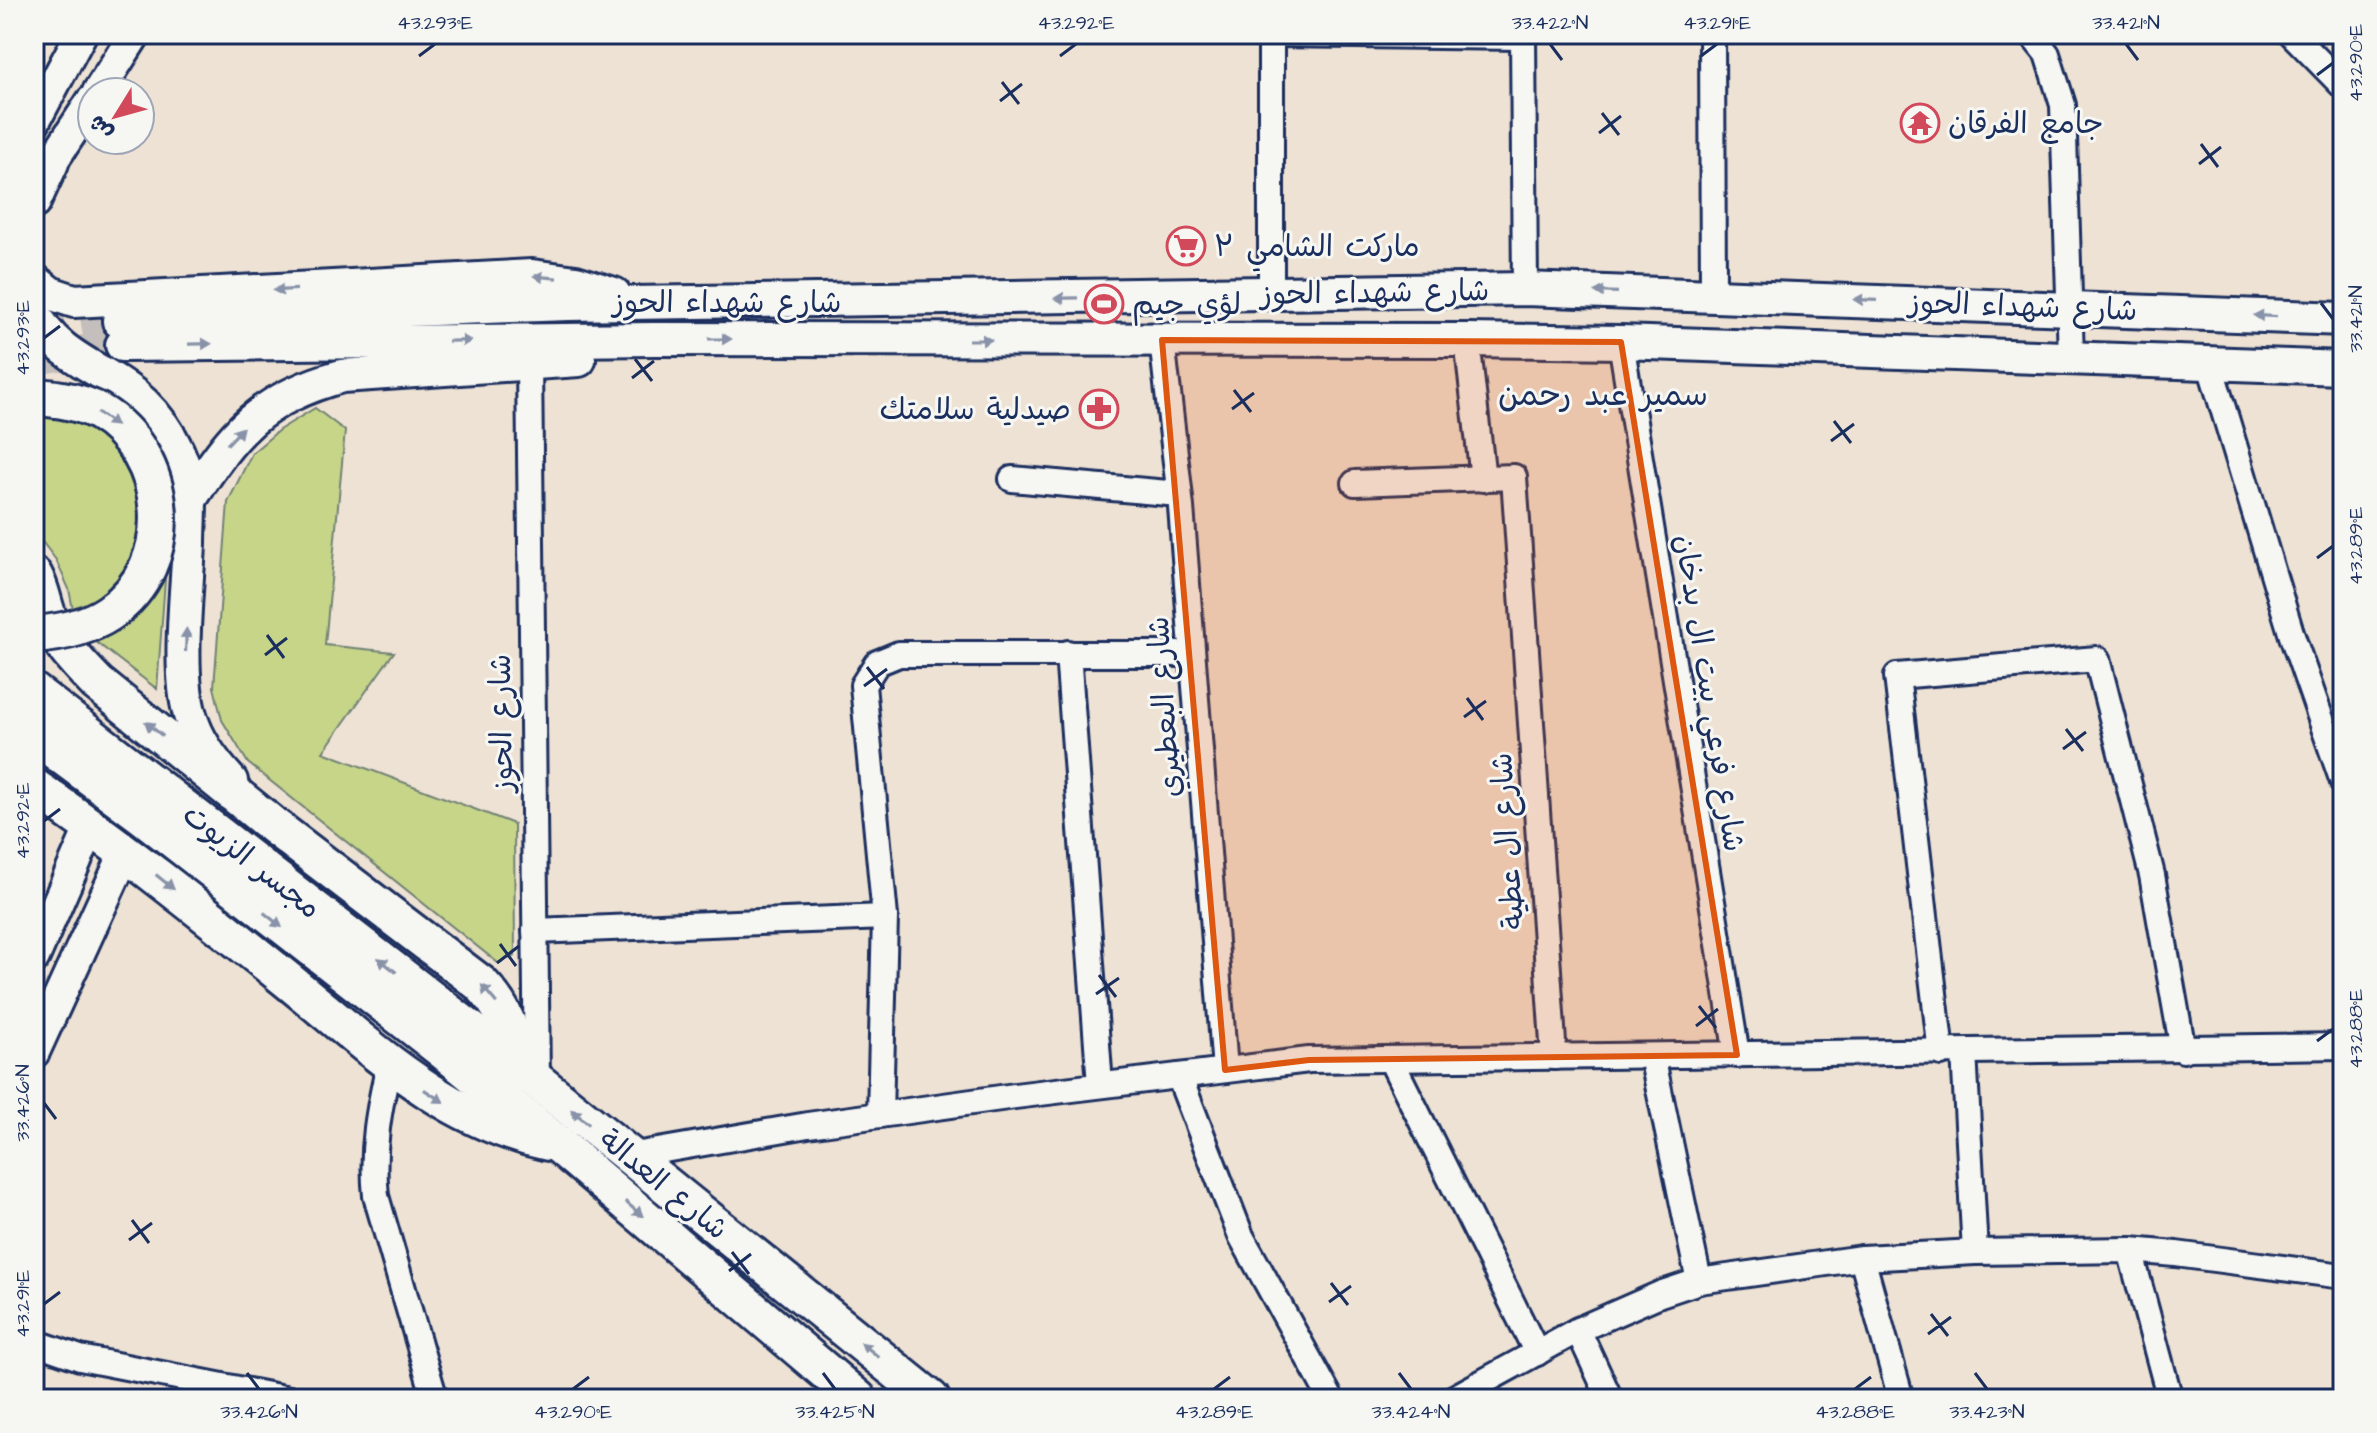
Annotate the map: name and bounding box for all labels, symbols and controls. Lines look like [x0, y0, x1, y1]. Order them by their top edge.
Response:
text: 43.293°E [397, 9, 473, 37]
text: 43.292°E [1037, 9, 1115, 37]
text: 33.422°N [1512, 9, 1588, 37]
text: 43.291°E [1683, 9, 1751, 37]
text: 33.421°N [2092, 9, 2160, 37]
text: 43.290°E [2342, 24, 2370, 102]
north arrow [76, 76, 156, 156]
temple icon: جامع الفرقان [1899, 102, 1941, 144]
place label: جامع الفرقان [1948, 103, 2104, 145]
text: ش [82, 108, 121, 146]
supermarket icon: ماركت الشامي ٣ [1165, 225, 1207, 267]
place label: ماركت الشامي ٣ [1214, 226, 1420, 272]
street label: شارع شهداء الحوز [1257, 270, 1490, 316]
one-way arrow [532, 271, 557, 284]
street label: شارع شهداء الحوز [610, 282, 841, 324]
street label: شارع شهداء الحوز [1905, 282, 2138, 332]
one-way arrow [272, 283, 297, 296]
sports icon: لؤي جيم [1083, 283, 1125, 325]
place label: لؤي جيم [1132, 284, 1241, 326]
one-way arrow [1593, 285, 1618, 298]
text: 33.421°N [2342, 285, 2370, 353]
one-way arrow [1053, 292, 1078, 304]
one-way arrow [1852, 294, 1877, 307]
text: 43.293°E [9, 300, 37, 376]
one-way arrow [2252, 309, 2277, 322]
one-way arrow [708, 333, 733, 345]
one-way arrow [968, 334, 993, 346]
one-way arrow [448, 335, 473, 347]
one-way arrow [188, 338, 213, 350]
district label: سمير عبد رحمن [1498, 373, 1708, 418]
pharmacy icon: صيدلية سلامتك [1078, 388, 1120, 430]
place label: صيدلية سلامتك [880, 389, 1071, 431]
one-way arrow [97, 411, 118, 426]
one-way arrow [225, 427, 243, 446]
text: 43.289°E [2342, 507, 2370, 585]
street label: شارع فرعي بيت ال بدخان [1659, 532, 1755, 855]
street label: شارع البعطيري [1138, 615, 1192, 799]
one-way arrow [179, 627, 192, 652]
street label: شارع الحوز [480, 654, 524, 795]
one-way arrow [143, 720, 164, 737]
street label: شارع ال عطية [1481, 751, 1535, 931]
text: 43.292°E [9, 782, 37, 860]
street label: مجسر الزيوت [173, 794, 329, 929]
one-way arrow [155, 873, 175, 890]
one-way arrow [263, 911, 283, 927]
one-way arrow [377, 958, 397, 974]
one-way arrow [481, 984, 498, 1004]
text: 43.288°E [2342, 989, 2370, 1069]
text: 33.426°N [9, 1064, 37, 1142]
one-way arrow [424, 1088, 445, 1103]
one-way arrow [571, 1109, 591, 1126]
street label: شارع العدالة [590, 1120, 737, 1250]
one-way arrow [624, 1200, 644, 1217]
text: 43.291°E [9, 1270, 37, 1338]
one-way arrow [860, 1342, 880, 1359]
text: 33.426°N [220, 1398, 298, 1426]
text: 43.290°E [534, 1398, 612, 1426]
text: 33.425°N [795, 1398, 875, 1426]
text: 43.289°E [1175, 1398, 1253, 1426]
text: 33.424°N [1372, 1398, 1450, 1426]
text: 43.288°E [1815, 1398, 1895, 1426]
text: 33.423°N [1949, 1398, 2025, 1426]

